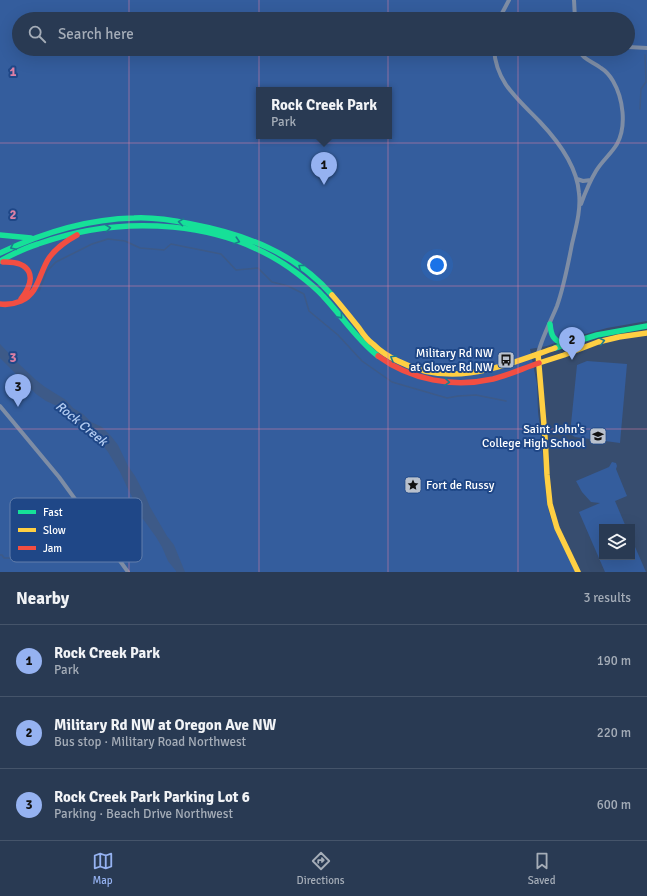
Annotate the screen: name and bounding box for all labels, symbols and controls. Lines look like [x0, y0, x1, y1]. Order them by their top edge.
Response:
search box [12, 12, 635, 56]
icon: search [26, 23, 48, 45]
text: Search here [58, 25, 134, 43]
text: 1 [9, 64, 17, 80]
popup [256, 87, 392, 139]
text: Rock Creek Park [271, 96, 377, 114]
text: Park [271, 114, 296, 130]
pin: 1 [311, 152, 337, 185]
text: 2 [9, 207, 17, 223]
one-way arrow [178, 218, 184, 227]
one-way arrow [105, 224, 111, 233]
one-way arrow [233, 237, 240, 245]
one-way arrow [10, 242, 17, 250]
your location [427, 255, 447, 275]
one-way arrow [298, 265, 305, 272]
one-way arrow [336, 312, 343, 319]
pin: 2 [559, 327, 585, 360]
one-way arrow [599, 338, 605, 346]
place label: Military Rd NW at Glover Rd NW [410, 346, 493, 375]
text: 3 [9, 350, 17, 366]
bus stop icon: Military Rd NW at Glover Rd NW [496, 350, 516, 370]
one-way arrow [390, 356, 397, 363]
pin: 3 [5, 374, 31, 407]
one-way arrow [444, 377, 450, 386]
water label: Rock Creek [52, 398, 112, 450]
place label: Saint John's College High School [482, 422, 585, 451]
school or university icon: Saint John's College High School [588, 426, 608, 446]
place icon: Fort de Russy [403, 475, 423, 495]
place label: Fort de Russy [426, 478, 495, 493]
legend [10, 498, 142, 562]
text: Fast [43, 506, 63, 519]
text: Slow [43, 524, 66, 537]
map controls [599, 524, 635, 560]
button: layers [599, 524, 635, 560]
text: Jam [43, 542, 62, 555]
text: Nearby [16, 588, 69, 609]
text: 3 results [583, 590, 631, 606]
text: Rock Creek Park [54, 644, 160, 662]
text: 1 [25, 653, 33, 669]
text: 190 m [597, 653, 631, 669]
text: Park [54, 662, 79, 678]
text: Military Rd NW at Oregon Ave NW [54, 716, 276, 734]
text: 2 [25, 725, 33, 741]
text: 220 m [597, 725, 631, 741]
text: Bus stop · Military Road Northwest [54, 734, 246, 750]
text: Rock Creek Park Parking Lot 6 [54, 788, 250, 806]
text: 3 [25, 797, 33, 813]
text: 600 m [597, 797, 631, 813]
text: Parking · Beach Drive Northwest [54, 806, 233, 822]
tab: Map [92, 850, 114, 887]
tab: Directions [297, 850, 345, 887]
tab: Saved [528, 850, 555, 887]

